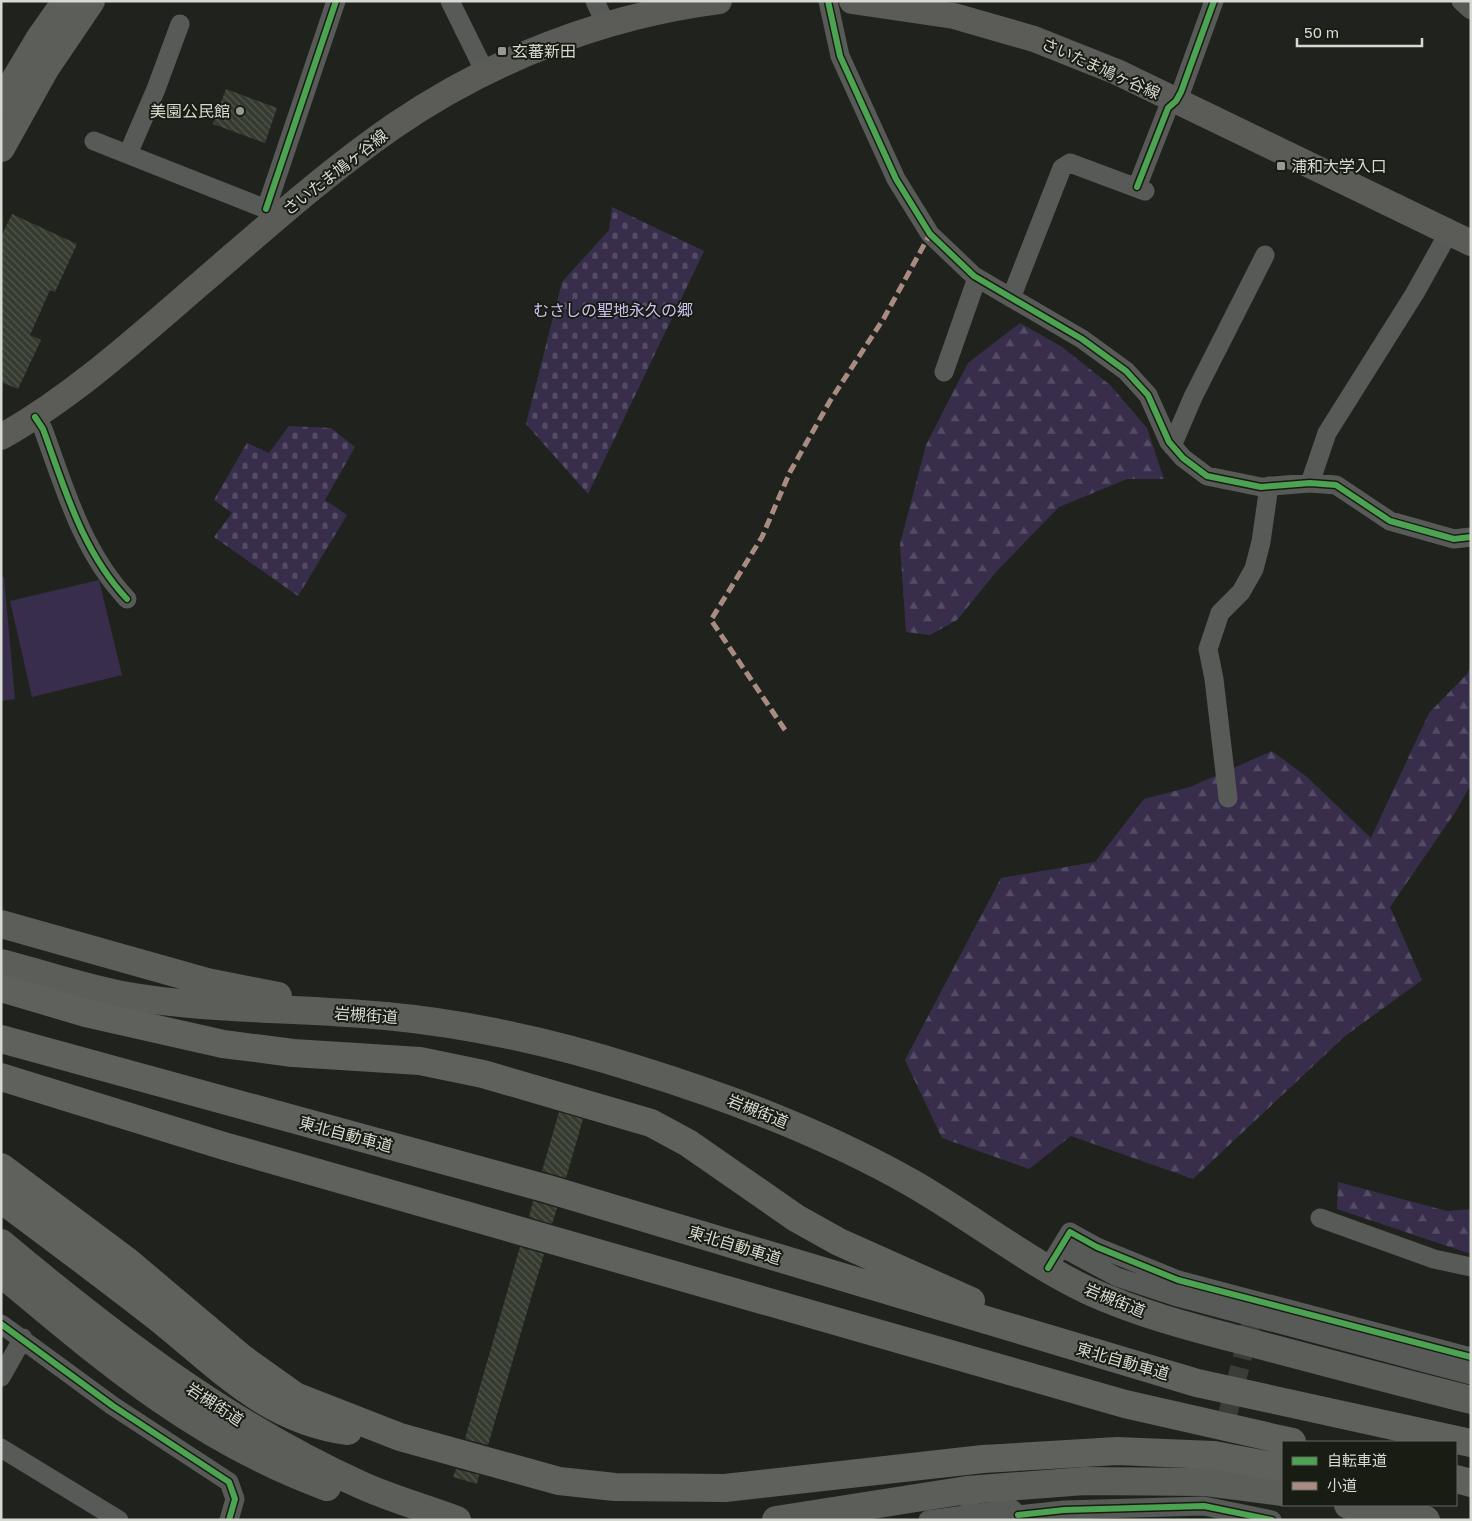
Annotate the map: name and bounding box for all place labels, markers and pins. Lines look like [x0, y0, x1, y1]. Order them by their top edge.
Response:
place label: 玄蕃新田 [512, 41, 576, 61]
marker: 玄蕃新田 [496, 45, 508, 57]
place label: 美園公民館 [150, 101, 230, 121]
marker: 美園公民館 [234, 105, 246, 117]
place label: 浦和大学入口 [1291, 156, 1387, 176]
marker: 浦和大学入口 [1275, 160, 1287, 172]

